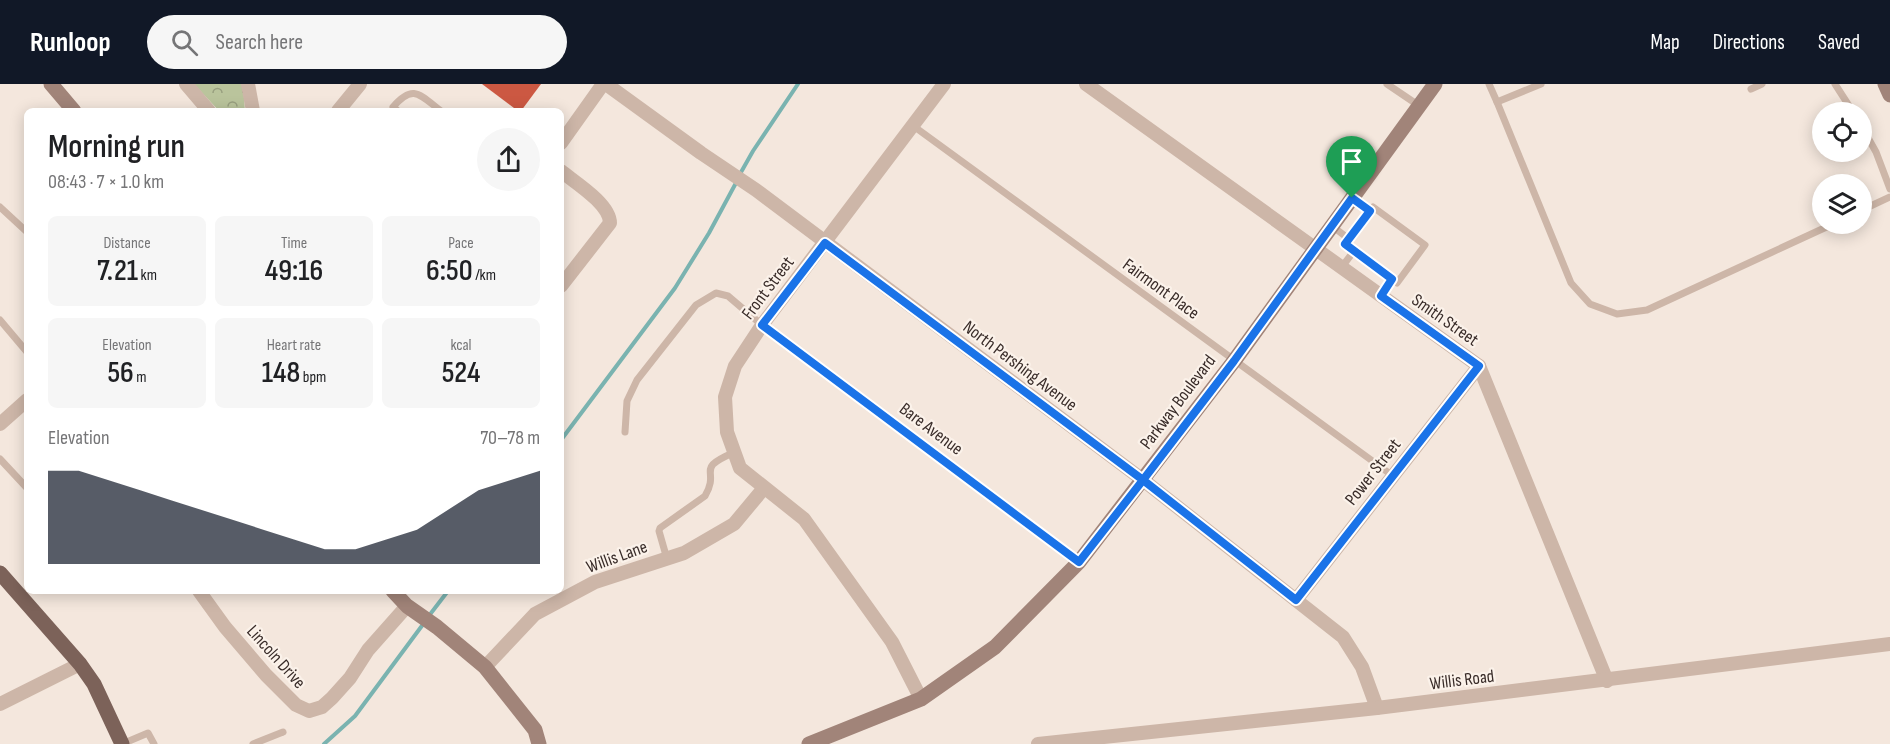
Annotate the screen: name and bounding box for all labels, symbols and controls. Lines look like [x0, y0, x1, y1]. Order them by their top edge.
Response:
search box [147, 15, 567, 69]
text: Runloop [30, 26, 111, 59]
icon: search [168, 26, 201, 59]
text: Search here [216, 29, 303, 56]
text: Map [1650, 30, 1680, 55]
text: Directions [1713, 30, 1785, 55]
text: Saved [1818, 30, 1860, 55]
map controls [1812, 102, 1872, 234]
button: locate [1812, 102, 1872, 162]
text: Morning run [48, 127, 185, 167]
button: share [477, 128, 540, 191]
pin [1326, 136, 1377, 198]
icon: arrive [1335, 145, 1368, 178]
text: 08:43 · 7 × 1.0 km [48, 170, 164, 194]
button: layers [1812, 174, 1872, 234]
text: Distance [103, 234, 151, 253]
text: Time [281, 234, 307, 253]
text: Pace [448, 234, 474, 253]
street label: Front Street [738, 252, 799, 324]
text: 7.21 [97, 253, 138, 289]
text: 49:16 [265, 253, 323, 289]
text: 6:50 [426, 253, 473, 289]
street label: Fairmont Place [1119, 254, 1203, 324]
text: km [138, 266, 157, 285]
text: /km [473, 266, 496, 285]
street label: Smith Street [1408, 289, 1483, 351]
street label: North Pershing Avenue [959, 316, 1081, 416]
text: Elevation [102, 336, 152, 355]
text: Heart rate [267, 336, 321, 355]
text: kcal [450, 336, 472, 355]
street label: Parkway Boulevard [1136, 351, 1220, 453]
text: 56 [107, 355, 134, 391]
text: 148 [262, 355, 300, 391]
text: 524 [442, 355, 480, 391]
text: m [134, 368, 147, 387]
text: bpm [300, 368, 326, 387]
street label: Bare Avenue [895, 398, 967, 460]
text: Elevation [48, 426, 110, 450]
text: 70–78 m [480, 426, 540, 450]
street label: Power Street [1341, 434, 1406, 509]
street label: Willis Lane [584, 536, 650, 578]
street label: Lincoln Drive [242, 621, 310, 693]
street label: Willis Road [1429, 666, 1495, 694]

